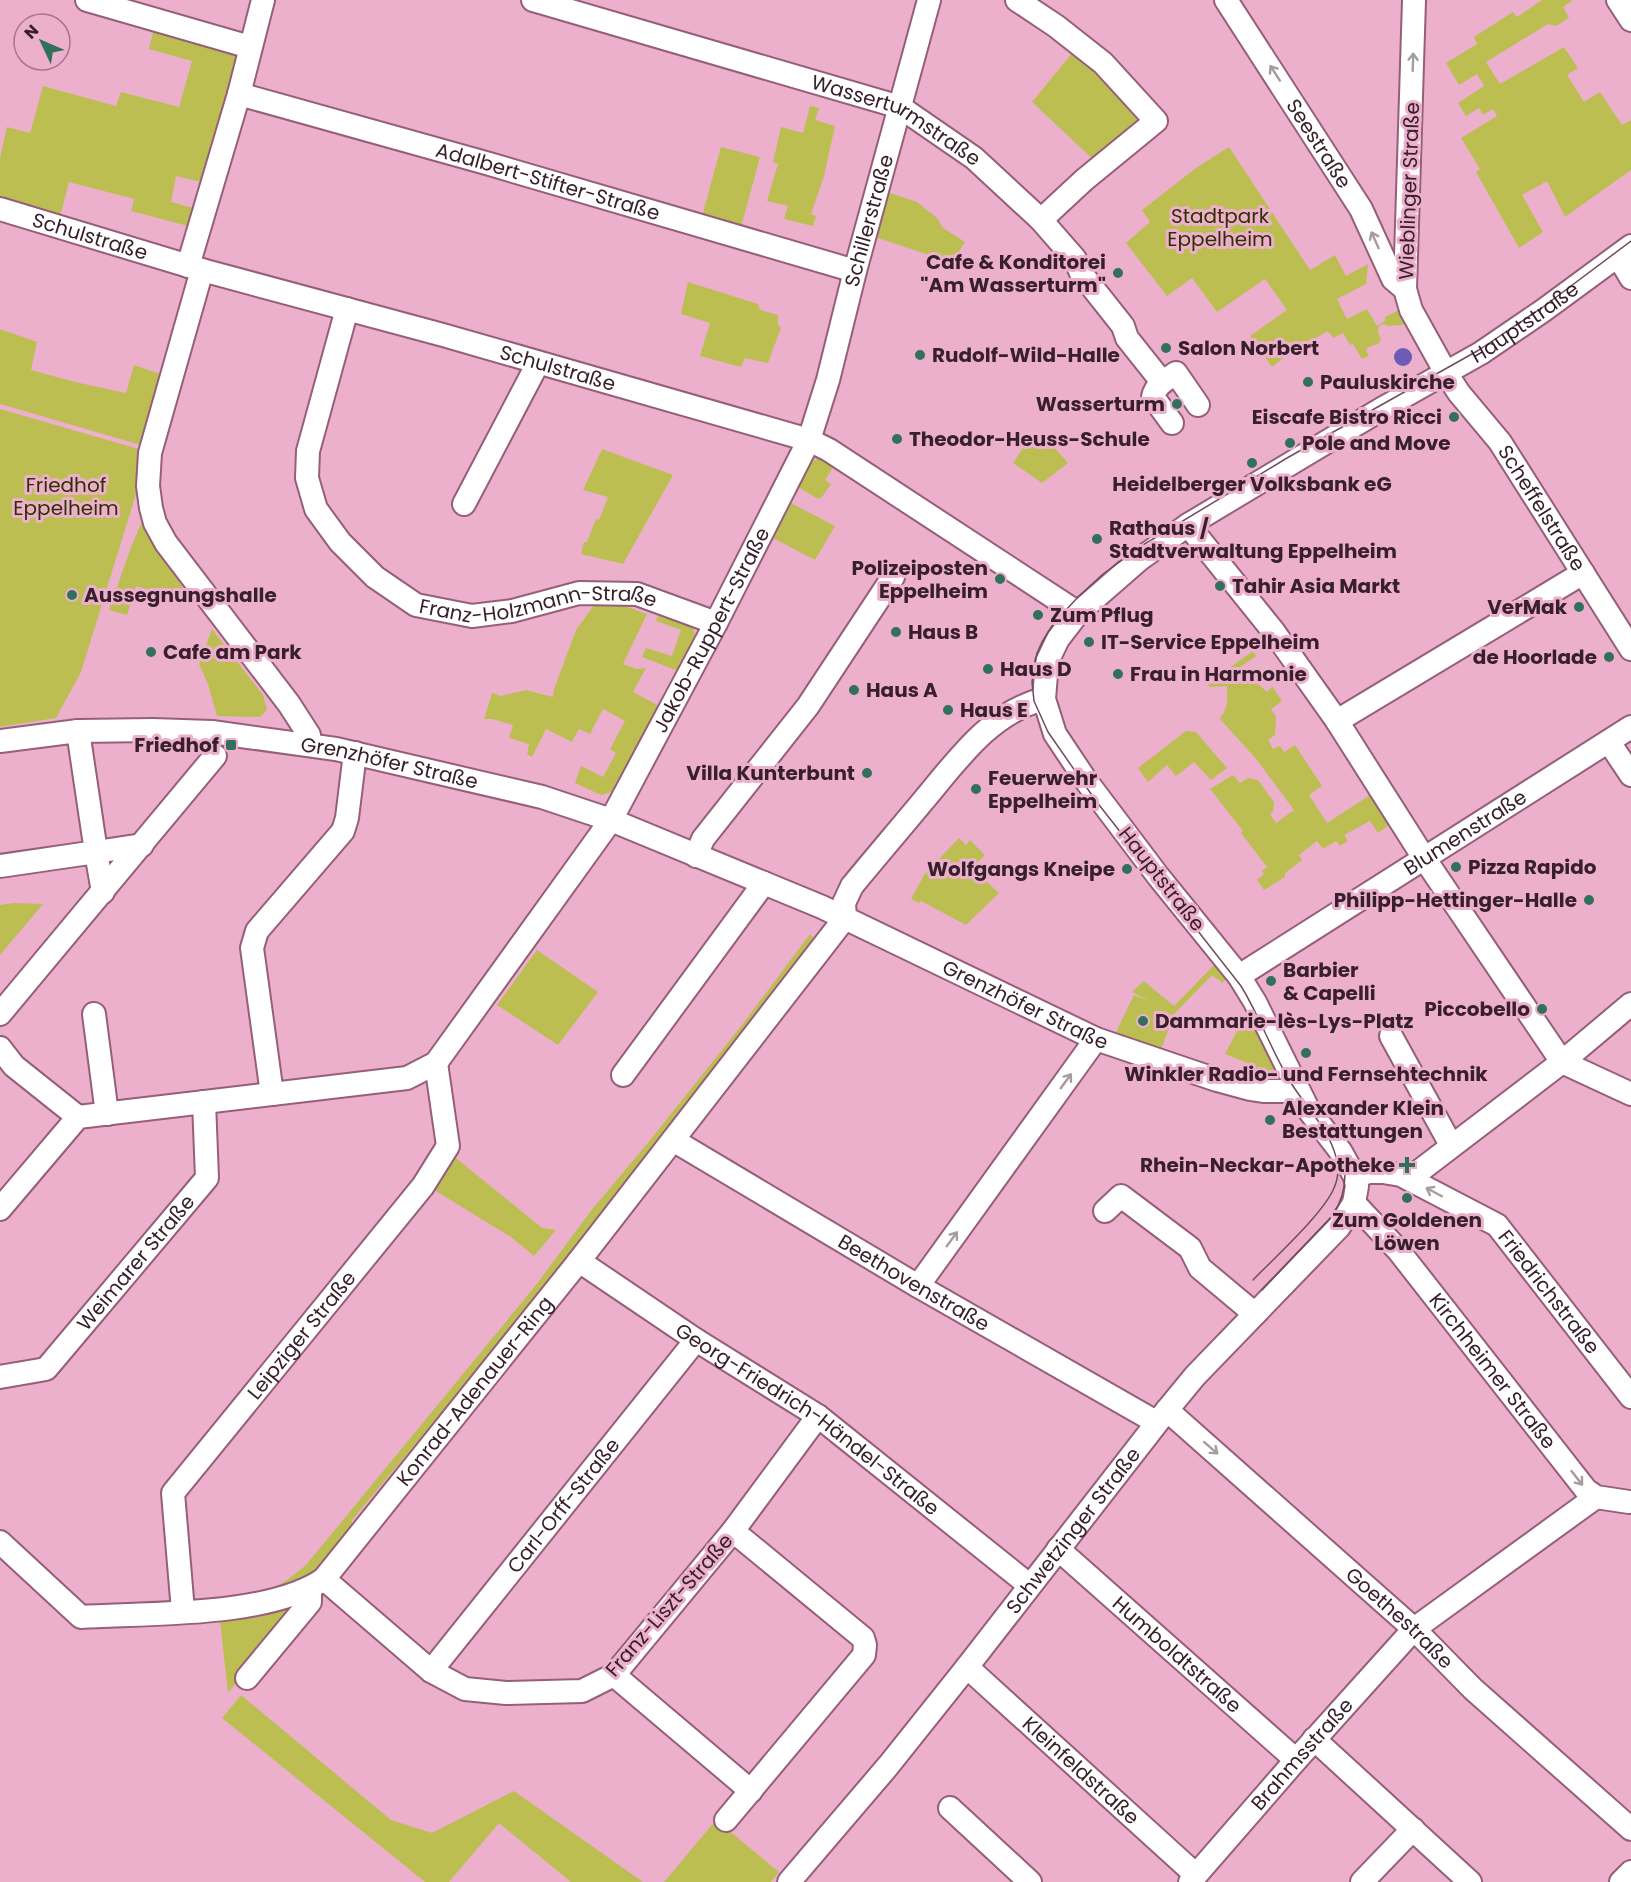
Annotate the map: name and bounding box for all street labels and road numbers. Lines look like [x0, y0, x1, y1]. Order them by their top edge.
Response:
street label: Wasserturmstraße [808, 68, 986, 173]
street label: Seestraße [1280, 93, 1358, 194]
street label: Wieblinger Straße [1392, 102, 1426, 280]
street label: Adalbert-Stifter-Straße [433, 136, 663, 227]
street label: Schillerstraße [838, 151, 900, 290]
street label: Schulstraße [29, 206, 151, 267]
street label: Hauptstraße [1466, 275, 1584, 370]
street label: Schulstraße [497, 338, 619, 398]
street label: Scheffelstraße [1491, 440, 1592, 577]
street label: Jakob-Ruppert-Straße [646, 522, 776, 738]
street label: Franz-Holzmann-Straße [417, 579, 661, 630]
street label: Grenzhöfer Straße [299, 730, 481, 796]
street label: Blumenstraße [1398, 783, 1532, 882]
street label: Hauptstraße [1112, 821, 1212, 937]
street label: Grenzhöfer Straße [938, 953, 1112, 1056]
street label: Weimarer Straße [70, 1189, 201, 1336]
street label: Friedrichstraße [1492, 1224, 1606, 1360]
street label: Beethovenstraße [833, 1227, 995, 1338]
street label: Leipziger Straße [241, 1265, 362, 1405]
street label: Kirchheimer Straße [1423, 1287, 1563, 1455]
street label: Konrad-Adenauer-Ring [390, 1290, 560, 1492]
street label: Georg-Friedrich-Händel-Straße [670, 1316, 945, 1522]
street label: Carl-Orff-Straße [501, 1432, 626, 1579]
street label: Schwetzinger Straße [999, 1441, 1147, 1620]
street label: Franz-Liszt-Straße [599, 1527, 739, 1683]
street label: Goethestraße [1340, 1561, 1460, 1675]
street label: Humboldtstraße [1106, 1590, 1248, 1719]
street label: Brahmsstraße [1244, 1692, 1360, 1816]
street label: Kleinfeldstraße [1016, 1710, 1146, 1831]

